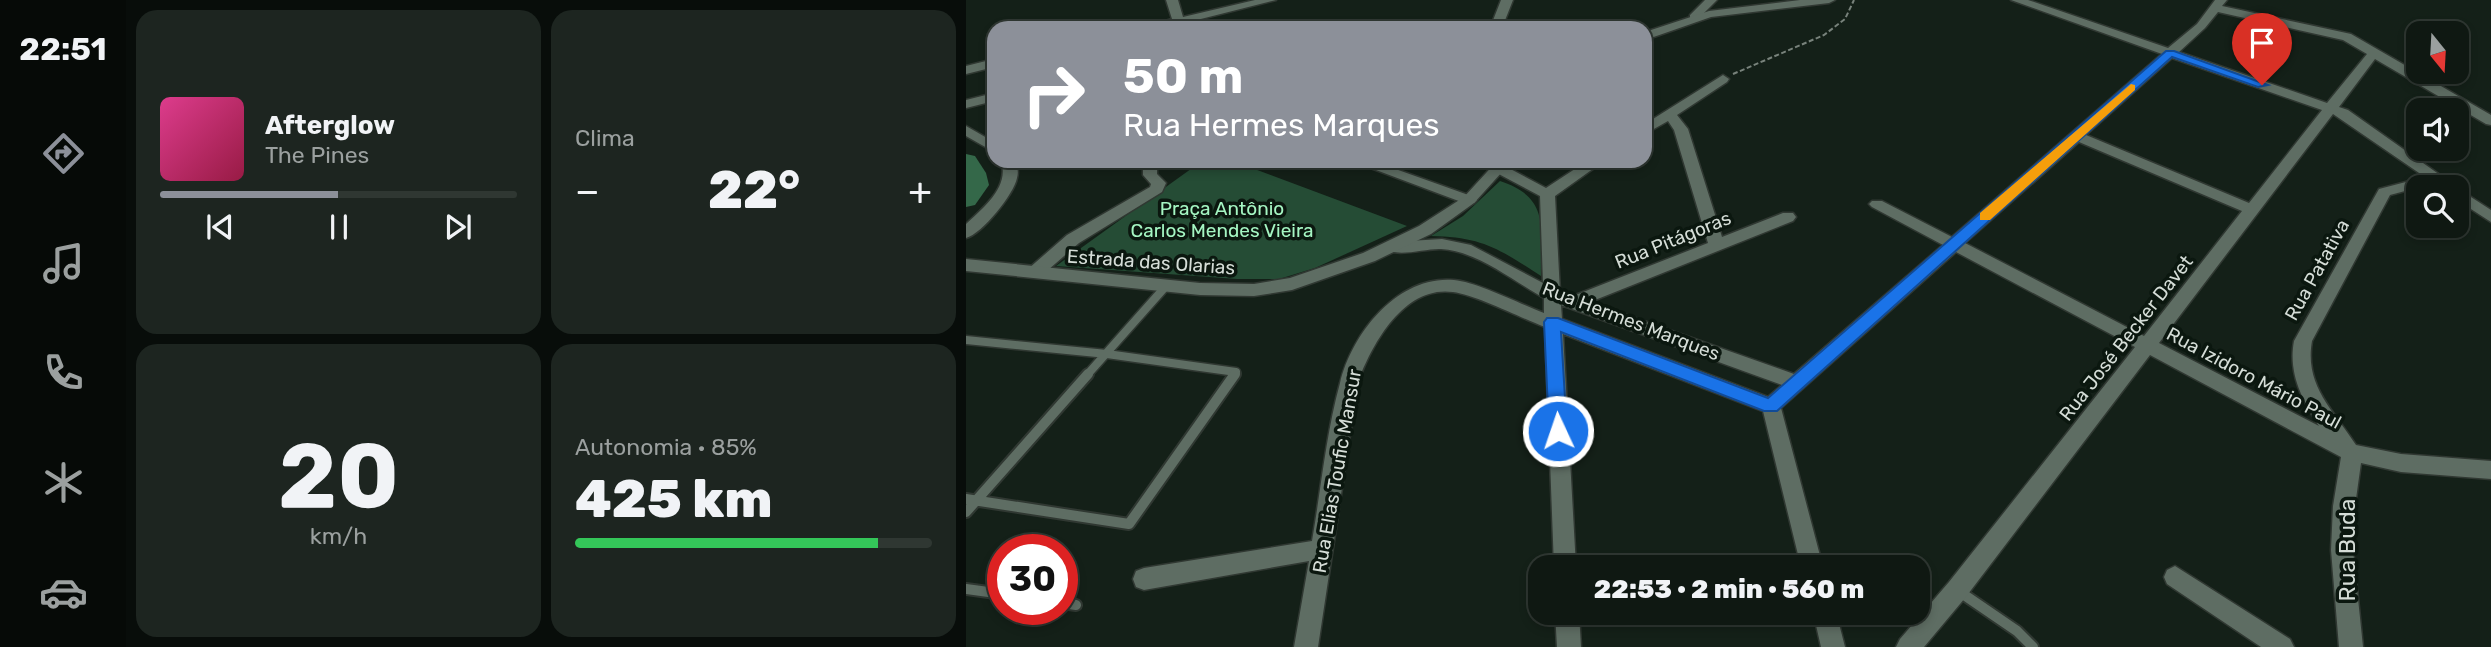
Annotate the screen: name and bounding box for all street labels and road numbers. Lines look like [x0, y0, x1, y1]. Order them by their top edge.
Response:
street label: Rua Pitágoras [1612, 206, 1734, 274]
street label: Rua Patativa [2280, 215, 2354, 325]
street label: Estrada das Olarias [1066, 245, 1236, 279]
street label: Rua José Becker Davet [2054, 250, 2198, 425]
street label: Rua Hermes Marques [1539, 277, 1723, 365]
street label: Rua Izidoro Mário Paul [2163, 322, 2345, 434]
street label: Rua Elias Toufic Mansur [1308, 366, 1366, 575]
street label: Rua Buda [2333, 499, 2361, 601]

